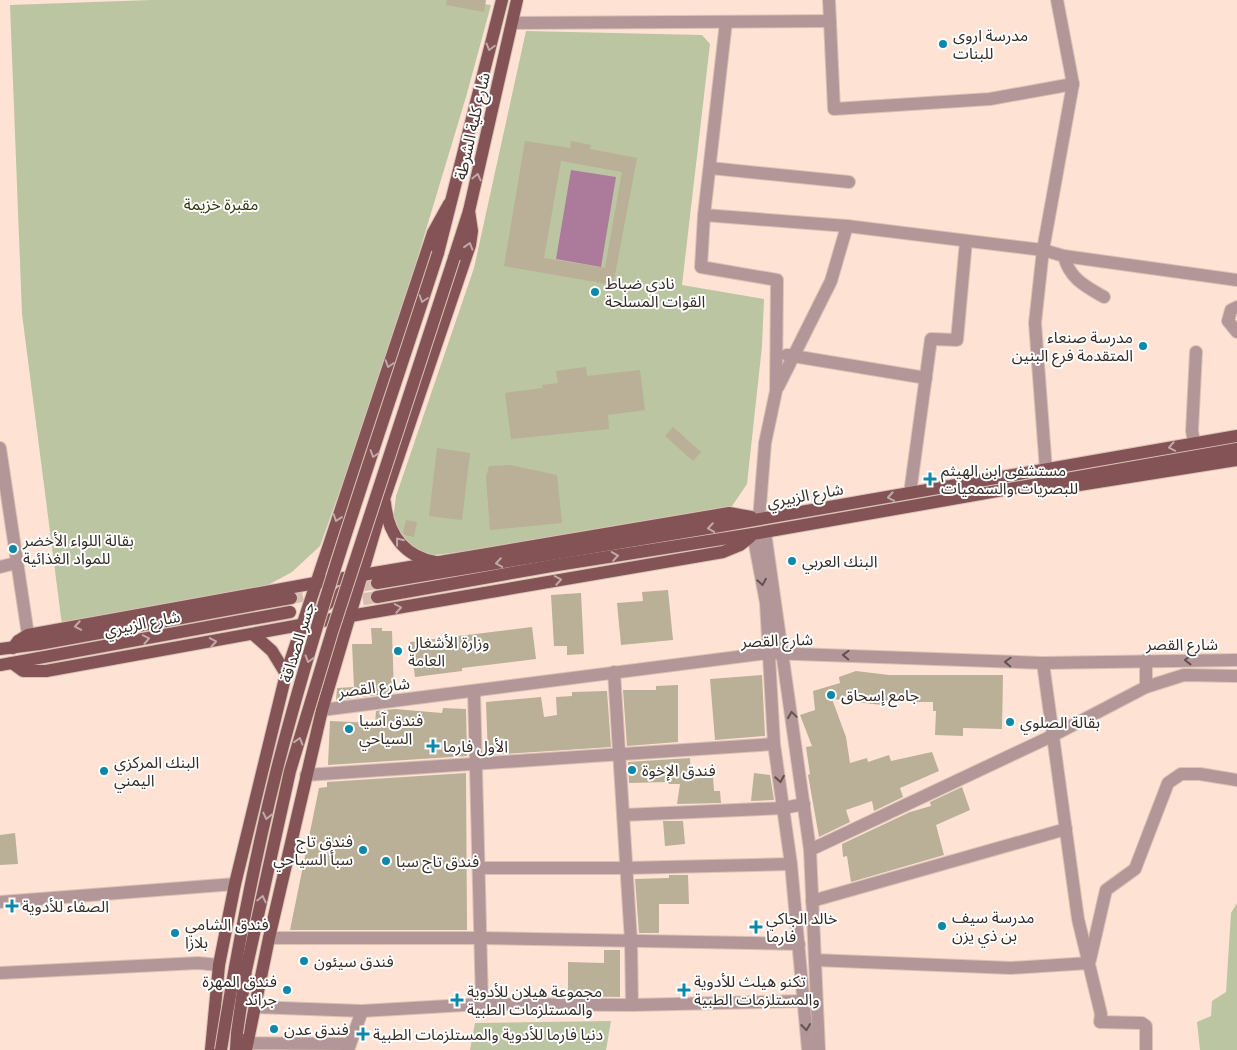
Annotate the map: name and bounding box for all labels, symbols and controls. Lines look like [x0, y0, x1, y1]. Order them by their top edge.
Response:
place label: مدرسة اروى للبنات [953, 26, 1028, 63]
marker: مدرسة اروى للبنات [937, 38, 949, 50]
one-way arrow [485, 43, 496, 52]
street label: شارع كلية الشرطة [451, 71, 497, 182]
one-way arrow [471, 173, 482, 182]
park label: مقبرة خزيمة [184, 195, 258, 214]
one-way arrow [463, 243, 473, 251]
place label: نادي ضباط القوات المسلحة [605, 274, 705, 311]
marker: نادي ضباط القوات المسلحة [589, 286, 601, 298]
one-way arrow [419, 294, 429, 303]
place label: مدرسة صنعاء المتقدمة فرع البنين [1012, 328, 1133, 368]
marker: مدرسة صنعاء المتقدمة فرع البنين [1137, 340, 1149, 352]
one-way arrow [385, 359, 395, 367]
one-way arrow [1167, 441, 1176, 451]
one-way arrow [369, 449, 379, 457]
place label: مستشفى ابن الهيثم للبصريات والسمعيات [941, 461, 1078, 498]
marker: مستشفى ابن الهيثم للبصريات والسمعيات [923, 472, 937, 486]
street label: شارع الزبيري [765, 479, 845, 515]
one-way arrow [887, 491, 895, 501]
one-way arrow [333, 513, 343, 521]
one-way arrow [707, 522, 715, 532]
place label: بقالة اللواء الأخضر للمواد الغذائية [22, 531, 134, 568]
one-way arrow [396, 538, 405, 547]
marker: بقالة اللواء الأخضر للمواد الغذائية [7, 543, 19, 555]
one-way arrow [612, 551, 620, 562]
place label: البنك العربي [802, 552, 878, 574]
marker: البنك العربي [786, 555, 798, 567]
one-way arrow [494, 557, 502, 568]
one-way arrow [553, 576, 562, 586]
one-way arrow [756, 578, 766, 587]
street label: جسر الصداقة [276, 600, 319, 685]
one-way arrow [393, 603, 402, 613]
street label: شارع الزبيري [102, 607, 182, 643]
one-way arrow [73, 621, 82, 631]
street label: شارع القصر [740, 630, 814, 654]
place label: وزارة الأشغال العامة [408, 633, 490, 670]
one-way arrow [142, 634, 151, 644]
street label: شارع القصر [1145, 635, 1218, 657]
one-way arrow [209, 638, 217, 648]
marker: وزارة الأشغال العامة [392, 645, 404, 657]
one-way arrow [842, 650, 850, 661]
one-way arrow [304, 654, 314, 662]
one-way arrow [1184, 655, 1192, 665]
one-way arrow [1004, 656, 1012, 667]
street label: شارع القصر [336, 674, 411, 704]
place label: جامع إسحاق [841, 686, 919, 708]
marker: جامع إسحاق [825, 689, 837, 701]
one-way arrow [787, 710, 798, 718]
place label: فندق آسيا السياحي [359, 711, 423, 751]
place label: بقالة الصلوي [1020, 713, 1100, 735]
marker: بقالة الصلوي [1004, 716, 1016, 728]
marker: فندق آسيا السياحي [343, 723, 355, 735]
place label: الأول فارما [443, 737, 508, 757]
one-way arrow [294, 738, 304, 746]
marker: الأول فارما [427, 740, 439, 752]
place label: البنك المركزي اليمني [114, 753, 199, 793]
place label: فندق الإخوة [642, 761, 716, 781]
marker: فندق الإخوة [626, 764, 638, 776]
marker: البنك المركزي اليمني [98, 765, 110, 777]
one-way arrow [774, 774, 784, 783]
one-way arrow [262, 811, 273, 820]
place label: فندق تاج سبأ السياحي [273, 832, 353, 872]
marker: فندق تاج سبأ السياحي [357, 844, 369, 856]
place label: فندق تاج سبا [396, 852, 479, 874]
marker: فندق تاج سبا [380, 855, 392, 867]
one-way arrow [256, 895, 266, 904]
place label: الصفاء للأدوية [22, 897, 109, 916]
marker: الصفاء للأدوية [6, 900, 18, 912]
place label: مدرسة سيف بن ذي يزن [952, 908, 1034, 948]
place label: خالد الجاكي فارما [766, 909, 838, 946]
place label: فندق الشامي بلازا [185, 915, 269, 952]
marker: مدرسة سيف بن ذي يزن [936, 920, 948, 932]
marker: خالد الجاكي فارما [750, 921, 762, 933]
marker: فندق الشامي بلازا [169, 927, 181, 939]
place label: فندق سيئون [314, 952, 394, 971]
marker: فندق سيئون [298, 955, 310, 967]
place label: فندق المهرة جراند [202, 972, 277, 1009]
place label: تكنو هيلث للأدوية والمستلزمات الطبية [694, 972, 820, 1009]
place label: مجموعة هيلان للأدوية والمستلزمات الطبية [467, 982, 602, 1019]
marker: فندق المهرة جراند [281, 984, 293, 996]
marker: تكنو هيلث للأدوية والمستلزمات الطبية [678, 984, 690, 996]
marker: مجموعة هيلان للأدوية والمستلزمات الطبية [451, 994, 463, 1006]
place label: فندق عدن [284, 1020, 349, 1039]
marker: فندق عدن [268, 1023, 280, 1035]
one-way arrow [800, 1024, 811, 1032]
place label: دنيا فارما للأدوية والمستلزمات الطبية [373, 1025, 603, 1044]
marker: دنيا فارما للأدوية والمستلزمات الطبية [357, 1028, 369, 1040]

